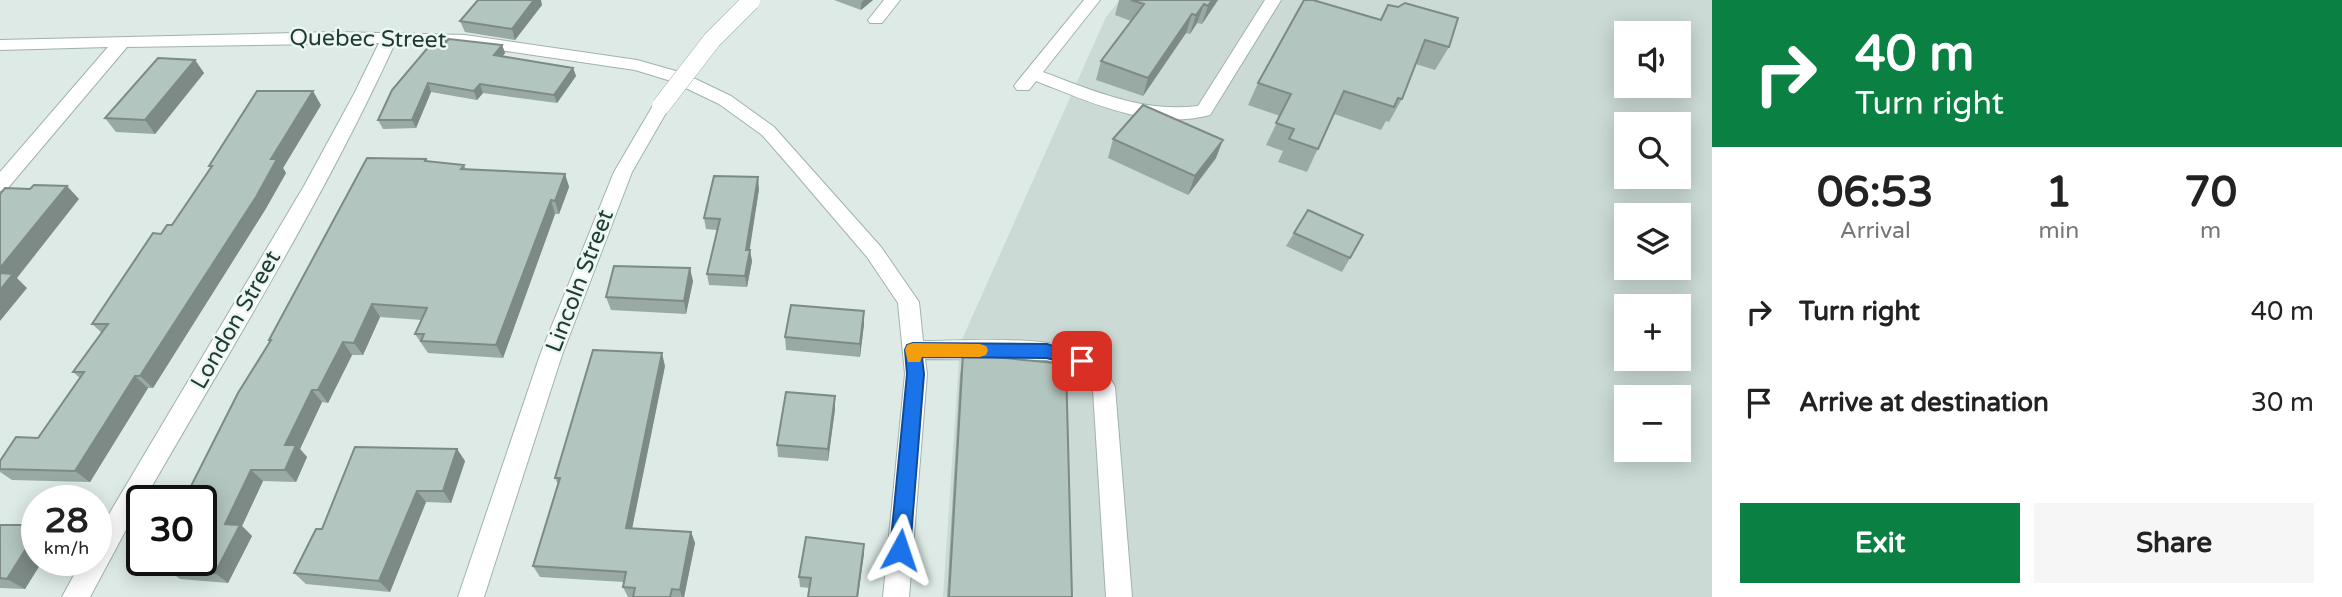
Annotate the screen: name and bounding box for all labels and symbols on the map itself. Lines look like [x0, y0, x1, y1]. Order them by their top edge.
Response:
street label: Quebec Street [289, 24, 447, 54]
street label: Lincoln Street [540, 205, 620, 356]
street label: London Street [185, 246, 287, 394]
pin [1052, 331, 1112, 391]
speed limit sign: 30 [126, 485, 217, 576]
position arrow [863, 513, 937, 587]

